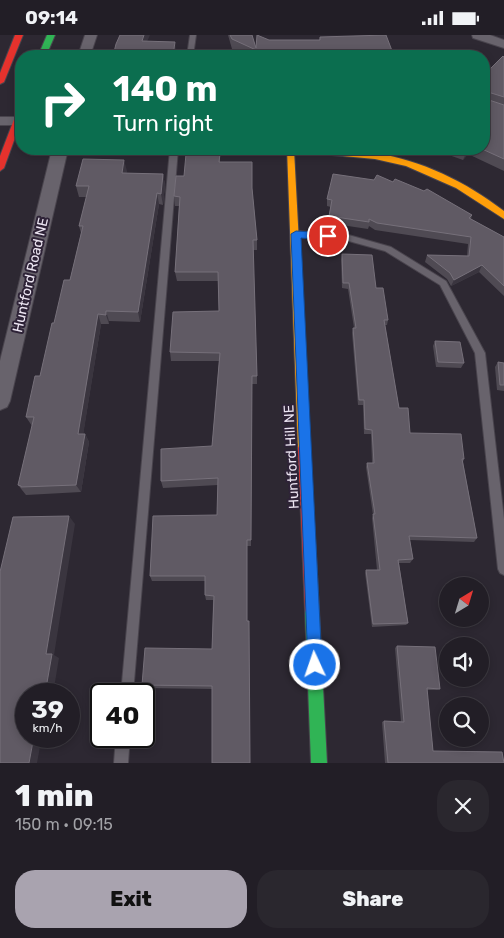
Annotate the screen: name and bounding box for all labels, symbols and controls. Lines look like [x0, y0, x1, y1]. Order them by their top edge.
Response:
text: 09:14 [25, 6, 78, 29]
text: 140 m [113, 68, 218, 110]
icon: right [30, 70, 95, 135]
text: Turn right [113, 110, 213, 137]
pin [307, 215, 349, 257]
street label: Huntford Road NE [9, 216, 52, 334]
icon: arrive [314, 222, 342, 250]
street label: Huntford Hill NE [280, 404, 303, 510]
north arrow [439, 577, 489, 627]
map controls [439, 577, 489, 747]
button: sound [439, 637, 489, 687]
position arrow [288, 638, 340, 690]
speed limit sign: 40 [90, 683, 155, 748]
text: 39 [31, 695, 64, 724]
button: search [439, 697, 489, 747]
text: km/h [33, 721, 62, 735]
text: 1 min [15, 778, 93, 814]
button: close [437, 780, 489, 832]
text: 150 m · 09:15 [15, 815, 113, 834]
button: Exit [15, 870, 247, 928]
button: Share [257, 870, 489, 928]

